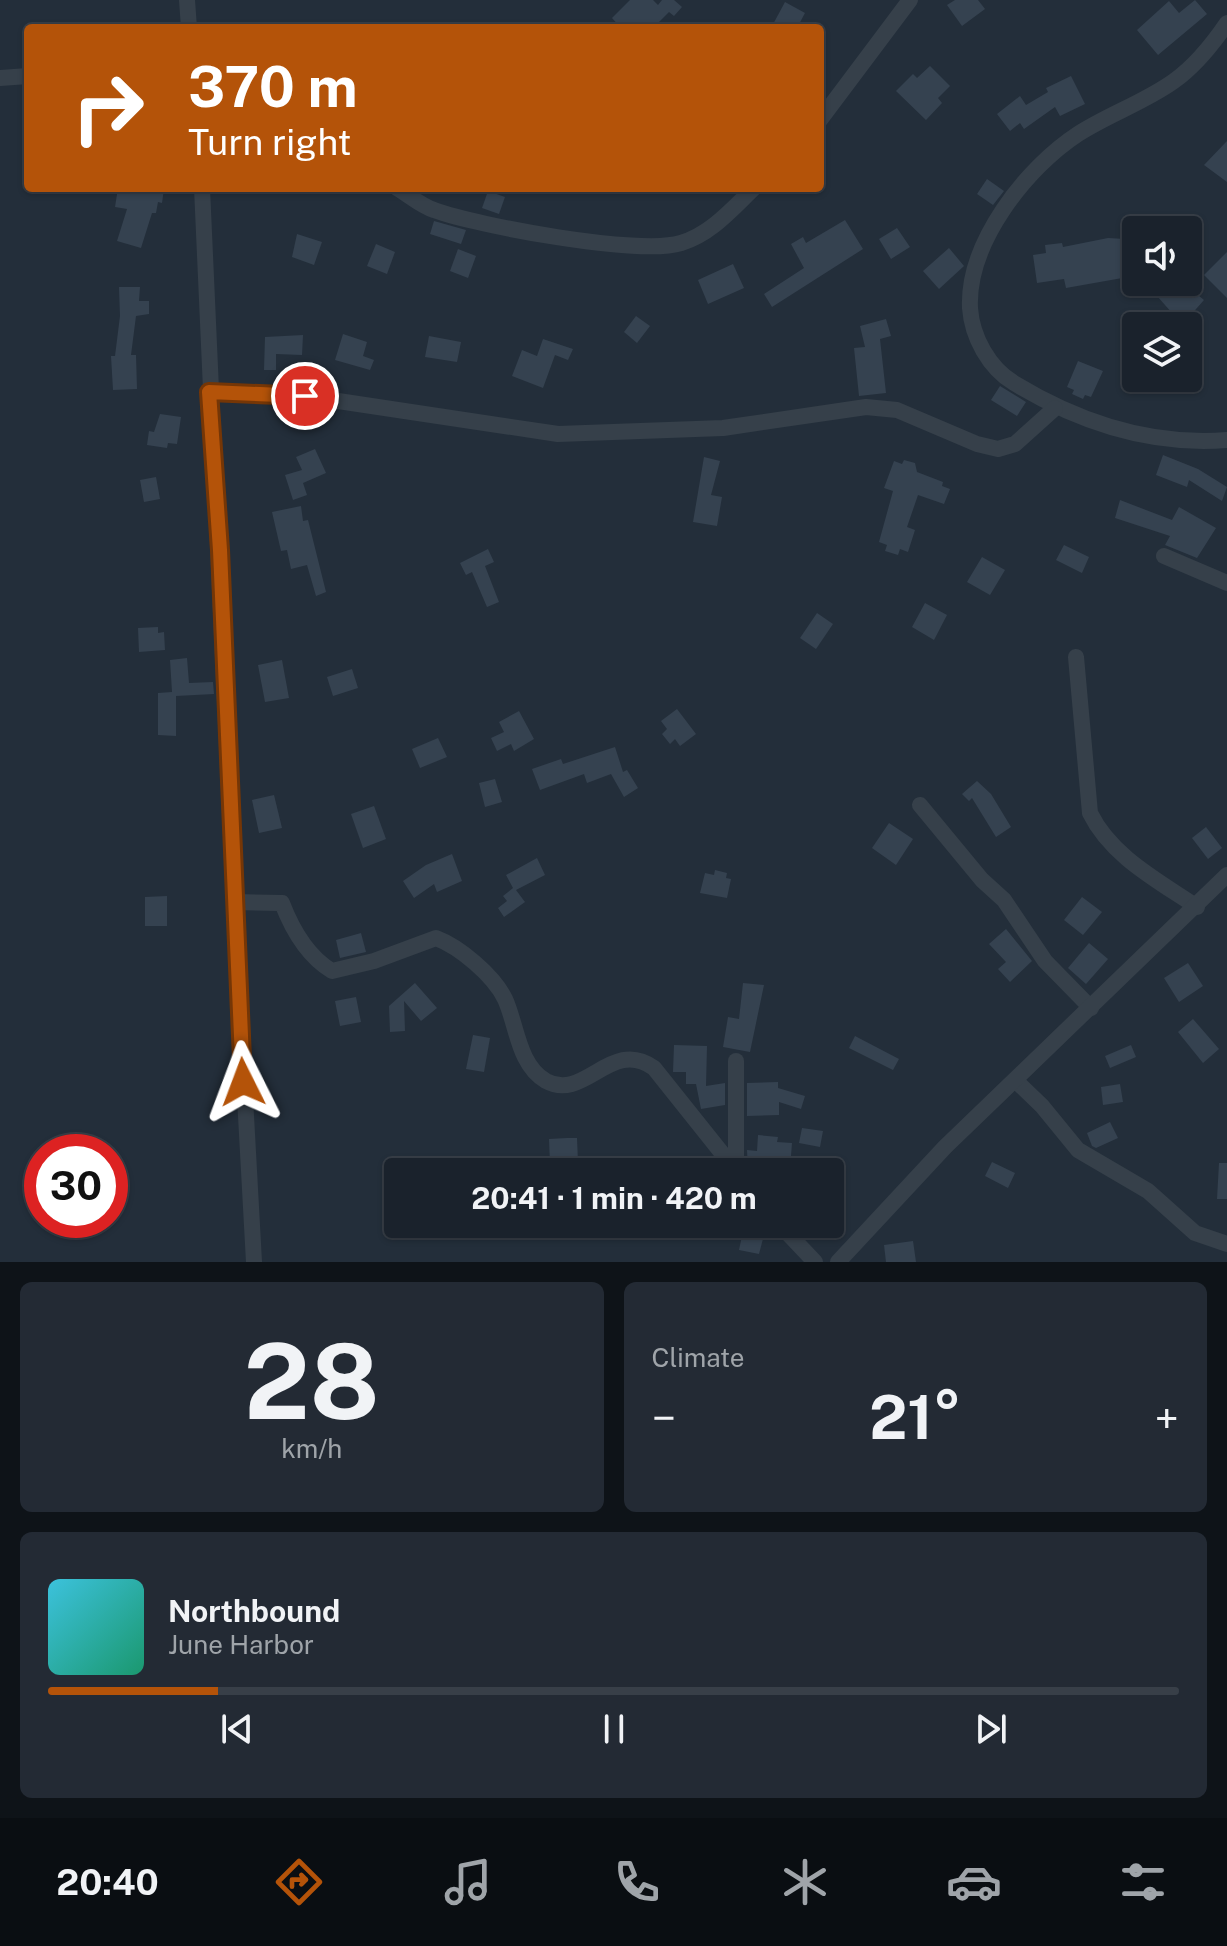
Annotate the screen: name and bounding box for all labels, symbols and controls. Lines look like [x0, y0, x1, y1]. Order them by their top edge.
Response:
text: 370 m [188, 54, 358, 120]
icon: right [56, 56, 160, 160]
text: Turn right [188, 121, 351, 163]
map controls [1122, 216, 1202, 392]
button: sound [1122, 216, 1202, 296]
button: layers [1122, 312, 1202, 392]
pin [271, 362, 339, 430]
icon: arrive [283, 374, 327, 418]
position arrow [201, 1040, 285, 1124]
speed limit sign: 30 [24, 1134, 128, 1238]
text: 20:41 · 1 min · 420 m [471, 1180, 757, 1216]
text: 28 [244, 1320, 380, 1442]
text: Climate [652, 1342, 745, 1373]
text: 21° [869, 1382, 961, 1453]
text: − [652, 1392, 676, 1444]
text: + [1155, 1392, 1179, 1444]
text: km/h [281, 1433, 342, 1464]
text: Northbound [168, 1593, 340, 1629]
text: June Harbor [168, 1629, 314, 1660]
icon: previous [215, 1707, 259, 1751]
icon: pause [592, 1707, 636, 1751]
icon: next [969, 1707, 1013, 1751]
icon: directions [271, 1854, 327, 1910]
icon: music [440, 1854, 496, 1910]
icon: phone [609, 1854, 665, 1910]
icon: climate [777, 1854, 833, 1910]
icon: car [946, 1854, 1002, 1910]
icon: filters [1115, 1854, 1171, 1910]
text: 20:40 [56, 1861, 159, 1903]

